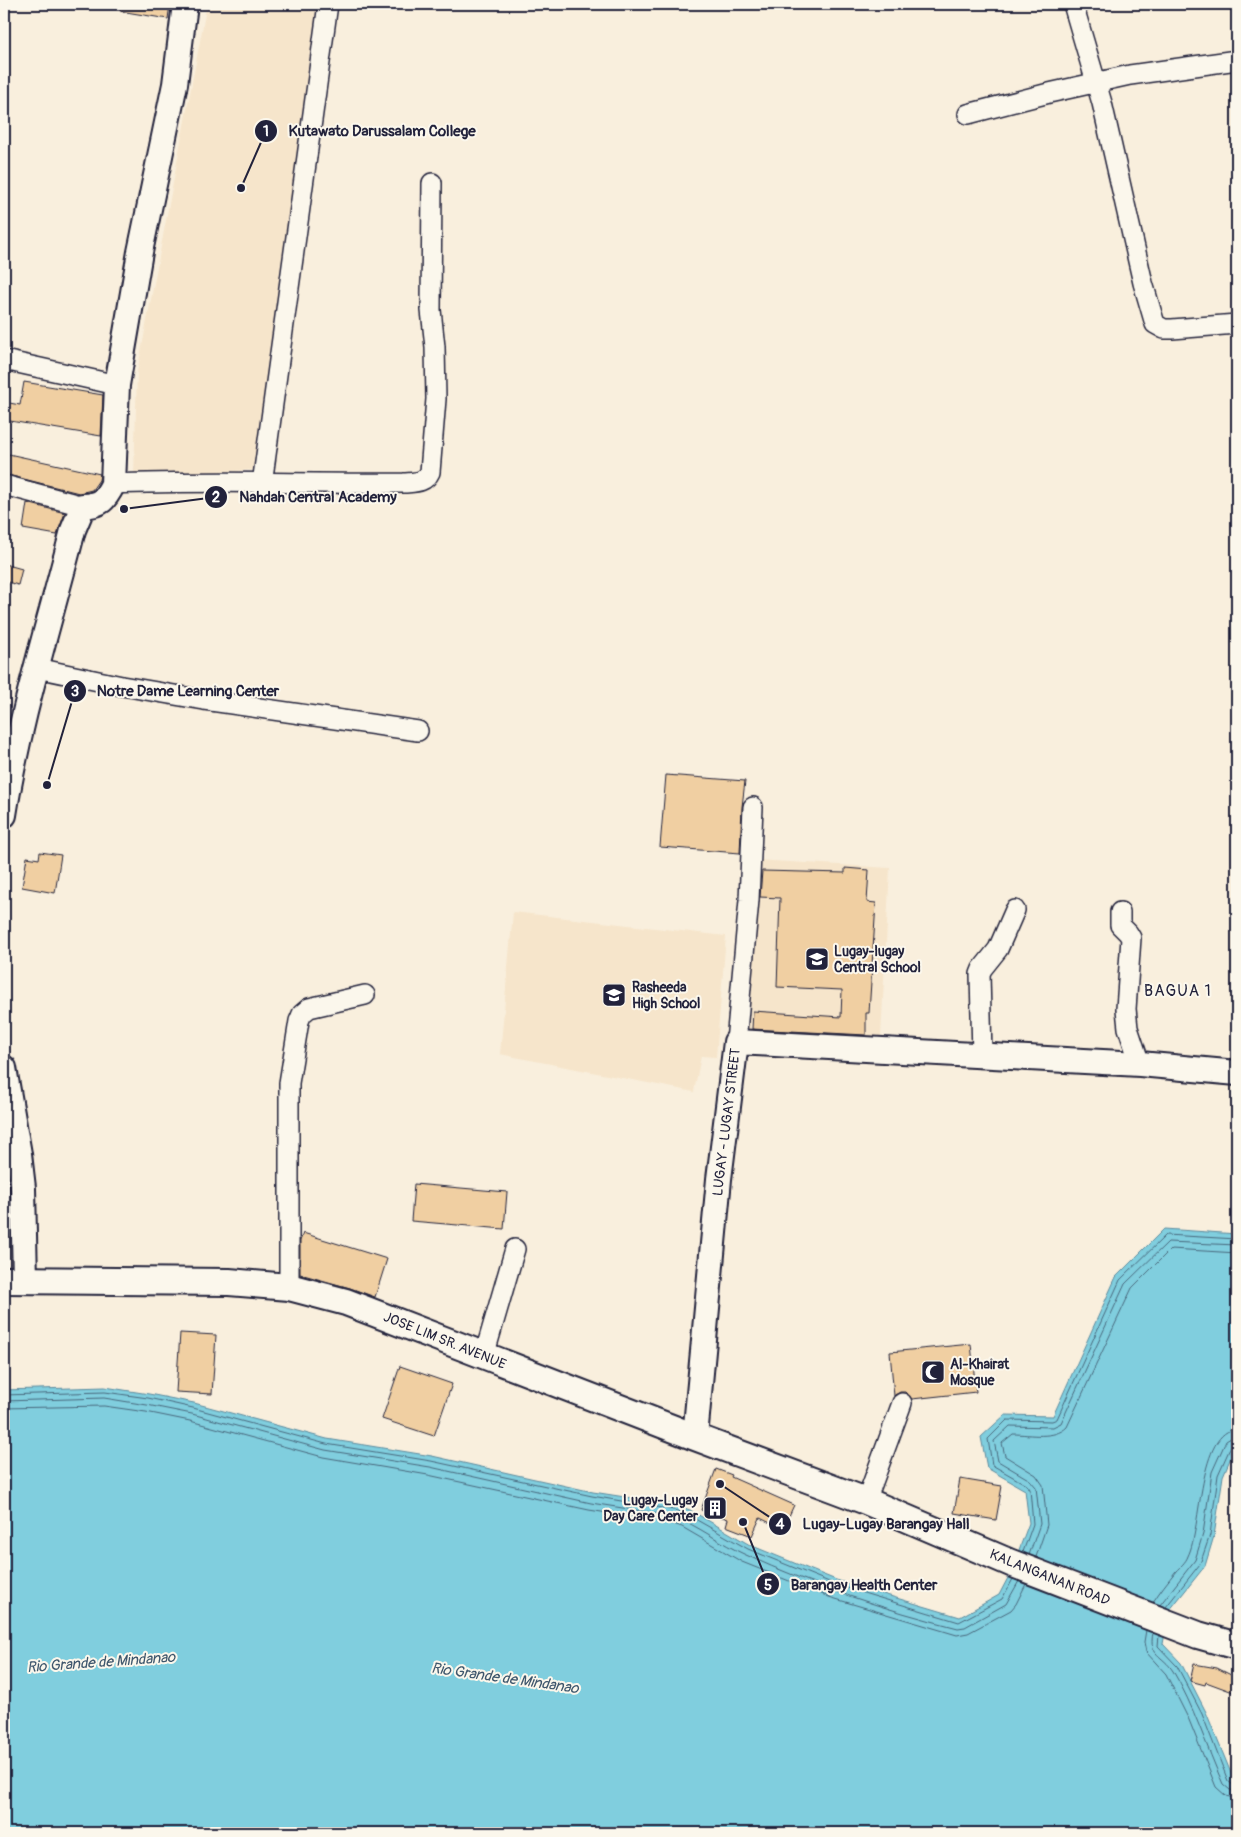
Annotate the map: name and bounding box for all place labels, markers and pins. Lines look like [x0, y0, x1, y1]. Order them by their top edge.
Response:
callout: Kutawato Darussalam College [254, 116, 486, 146]
callout: Nahdah Central Academy [204, 482, 406, 512]
callout: Notre Dame Learning Center [62, 676, 289, 706]
place label: Lugay-lugay Central School [834, 943, 921, 976]
school or university icon: Lugay-lugay Central School [804, 946, 830, 972]
place label: Rasheeda High School [632, 979, 700, 1012]
school or university icon: Rasheeda High School [601, 982, 627, 1008]
place label: Al-Khairat Mosque [950, 1356, 1009, 1389]
mosque icon: Al-Khairat Mosque [920, 1359, 946, 1385]
place label: Lugay-Lugay Day Care Center [603, 1492, 699, 1525]
building icon: Lugay-Lugay Day Care Center [702, 1495, 728, 1521]
callout: Lugay-Lugay Barangay Hall [767, 1509, 980, 1539]
callout: Barangay Health Center [756, 1569, 947, 1599]

